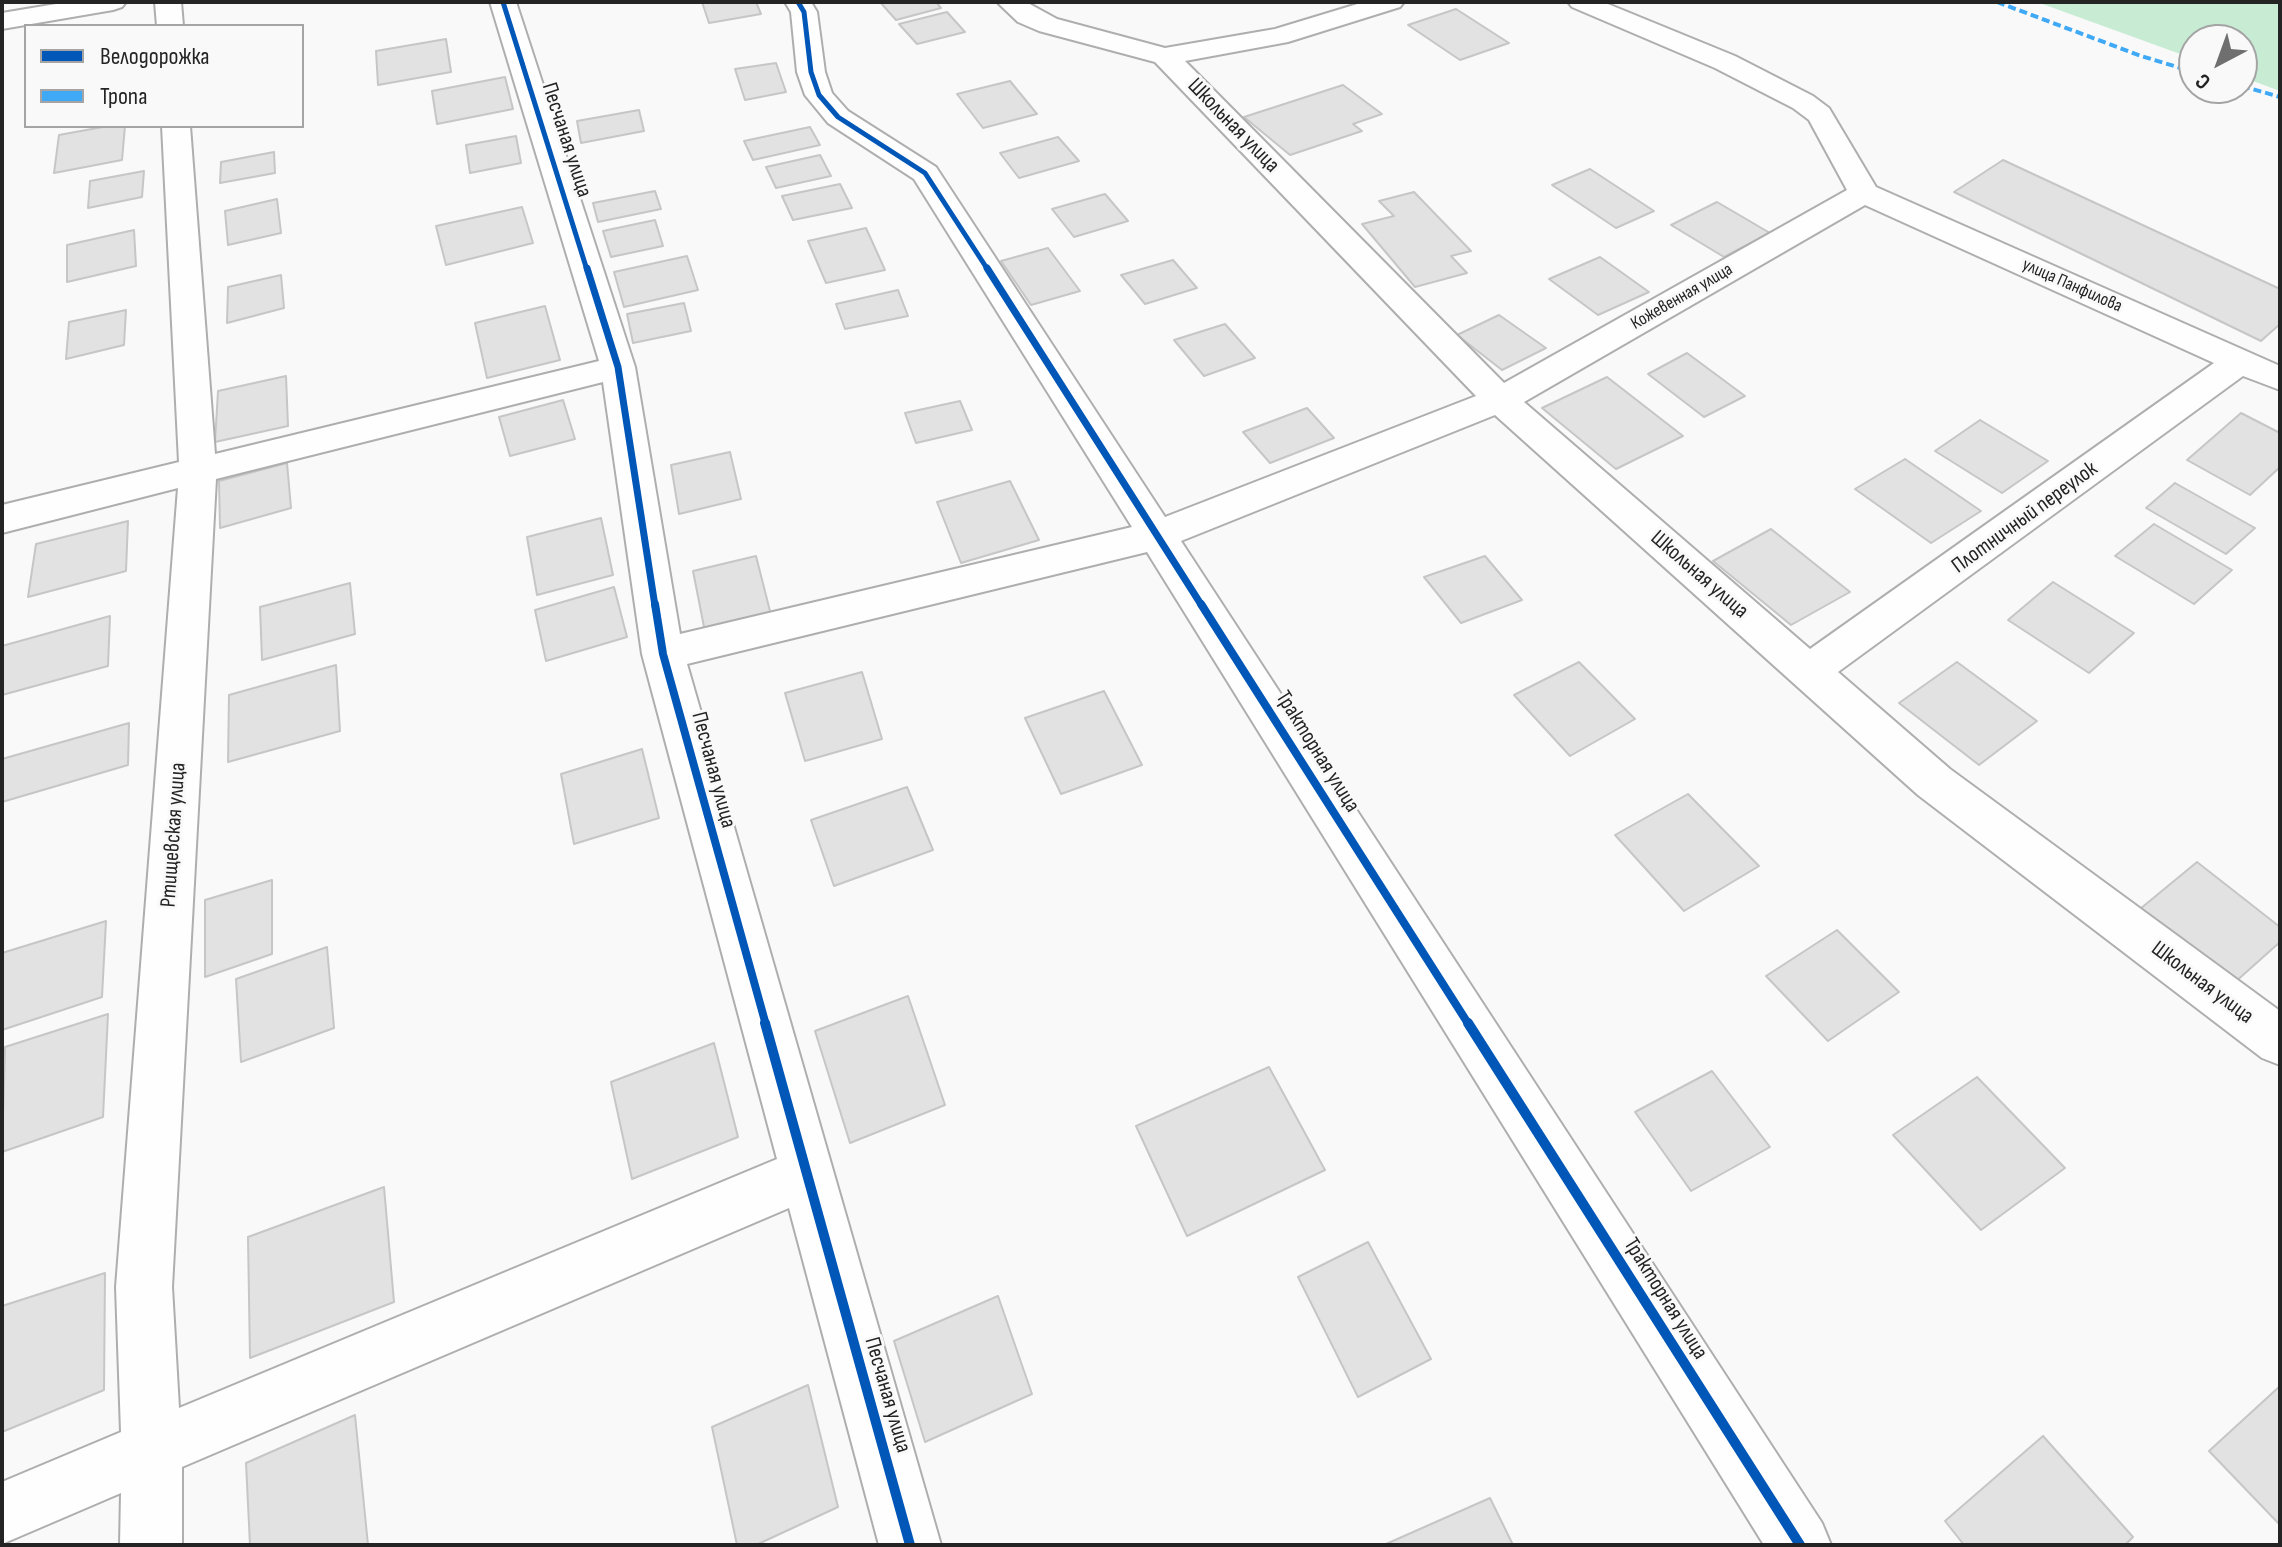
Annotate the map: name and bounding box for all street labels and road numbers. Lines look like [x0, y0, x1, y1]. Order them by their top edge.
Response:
street label: Школьная улица [1181, 73, 1285, 179]
street label: Песчаная улица [535, 79, 597, 201]
street label: улица Панфилова [2019, 254, 2125, 318]
street label: Кожевенная улица [1627, 259, 1737, 335]
street label: Плотничный переулок [1947, 456, 2103, 580]
street label: Школьная улица [1645, 525, 1753, 625]
street label: Тракторная улица [1269, 686, 1365, 818]
street label: Песчаная улица [685, 709, 741, 831]
street label: Ртищевская улица [156, 762, 192, 908]
street label: Школьная улица [2146, 936, 2258, 1030]
street label: Тракторная улица [1617, 1233, 1713, 1365]
street label: Песчаная улица [858, 1334, 916, 1456]

